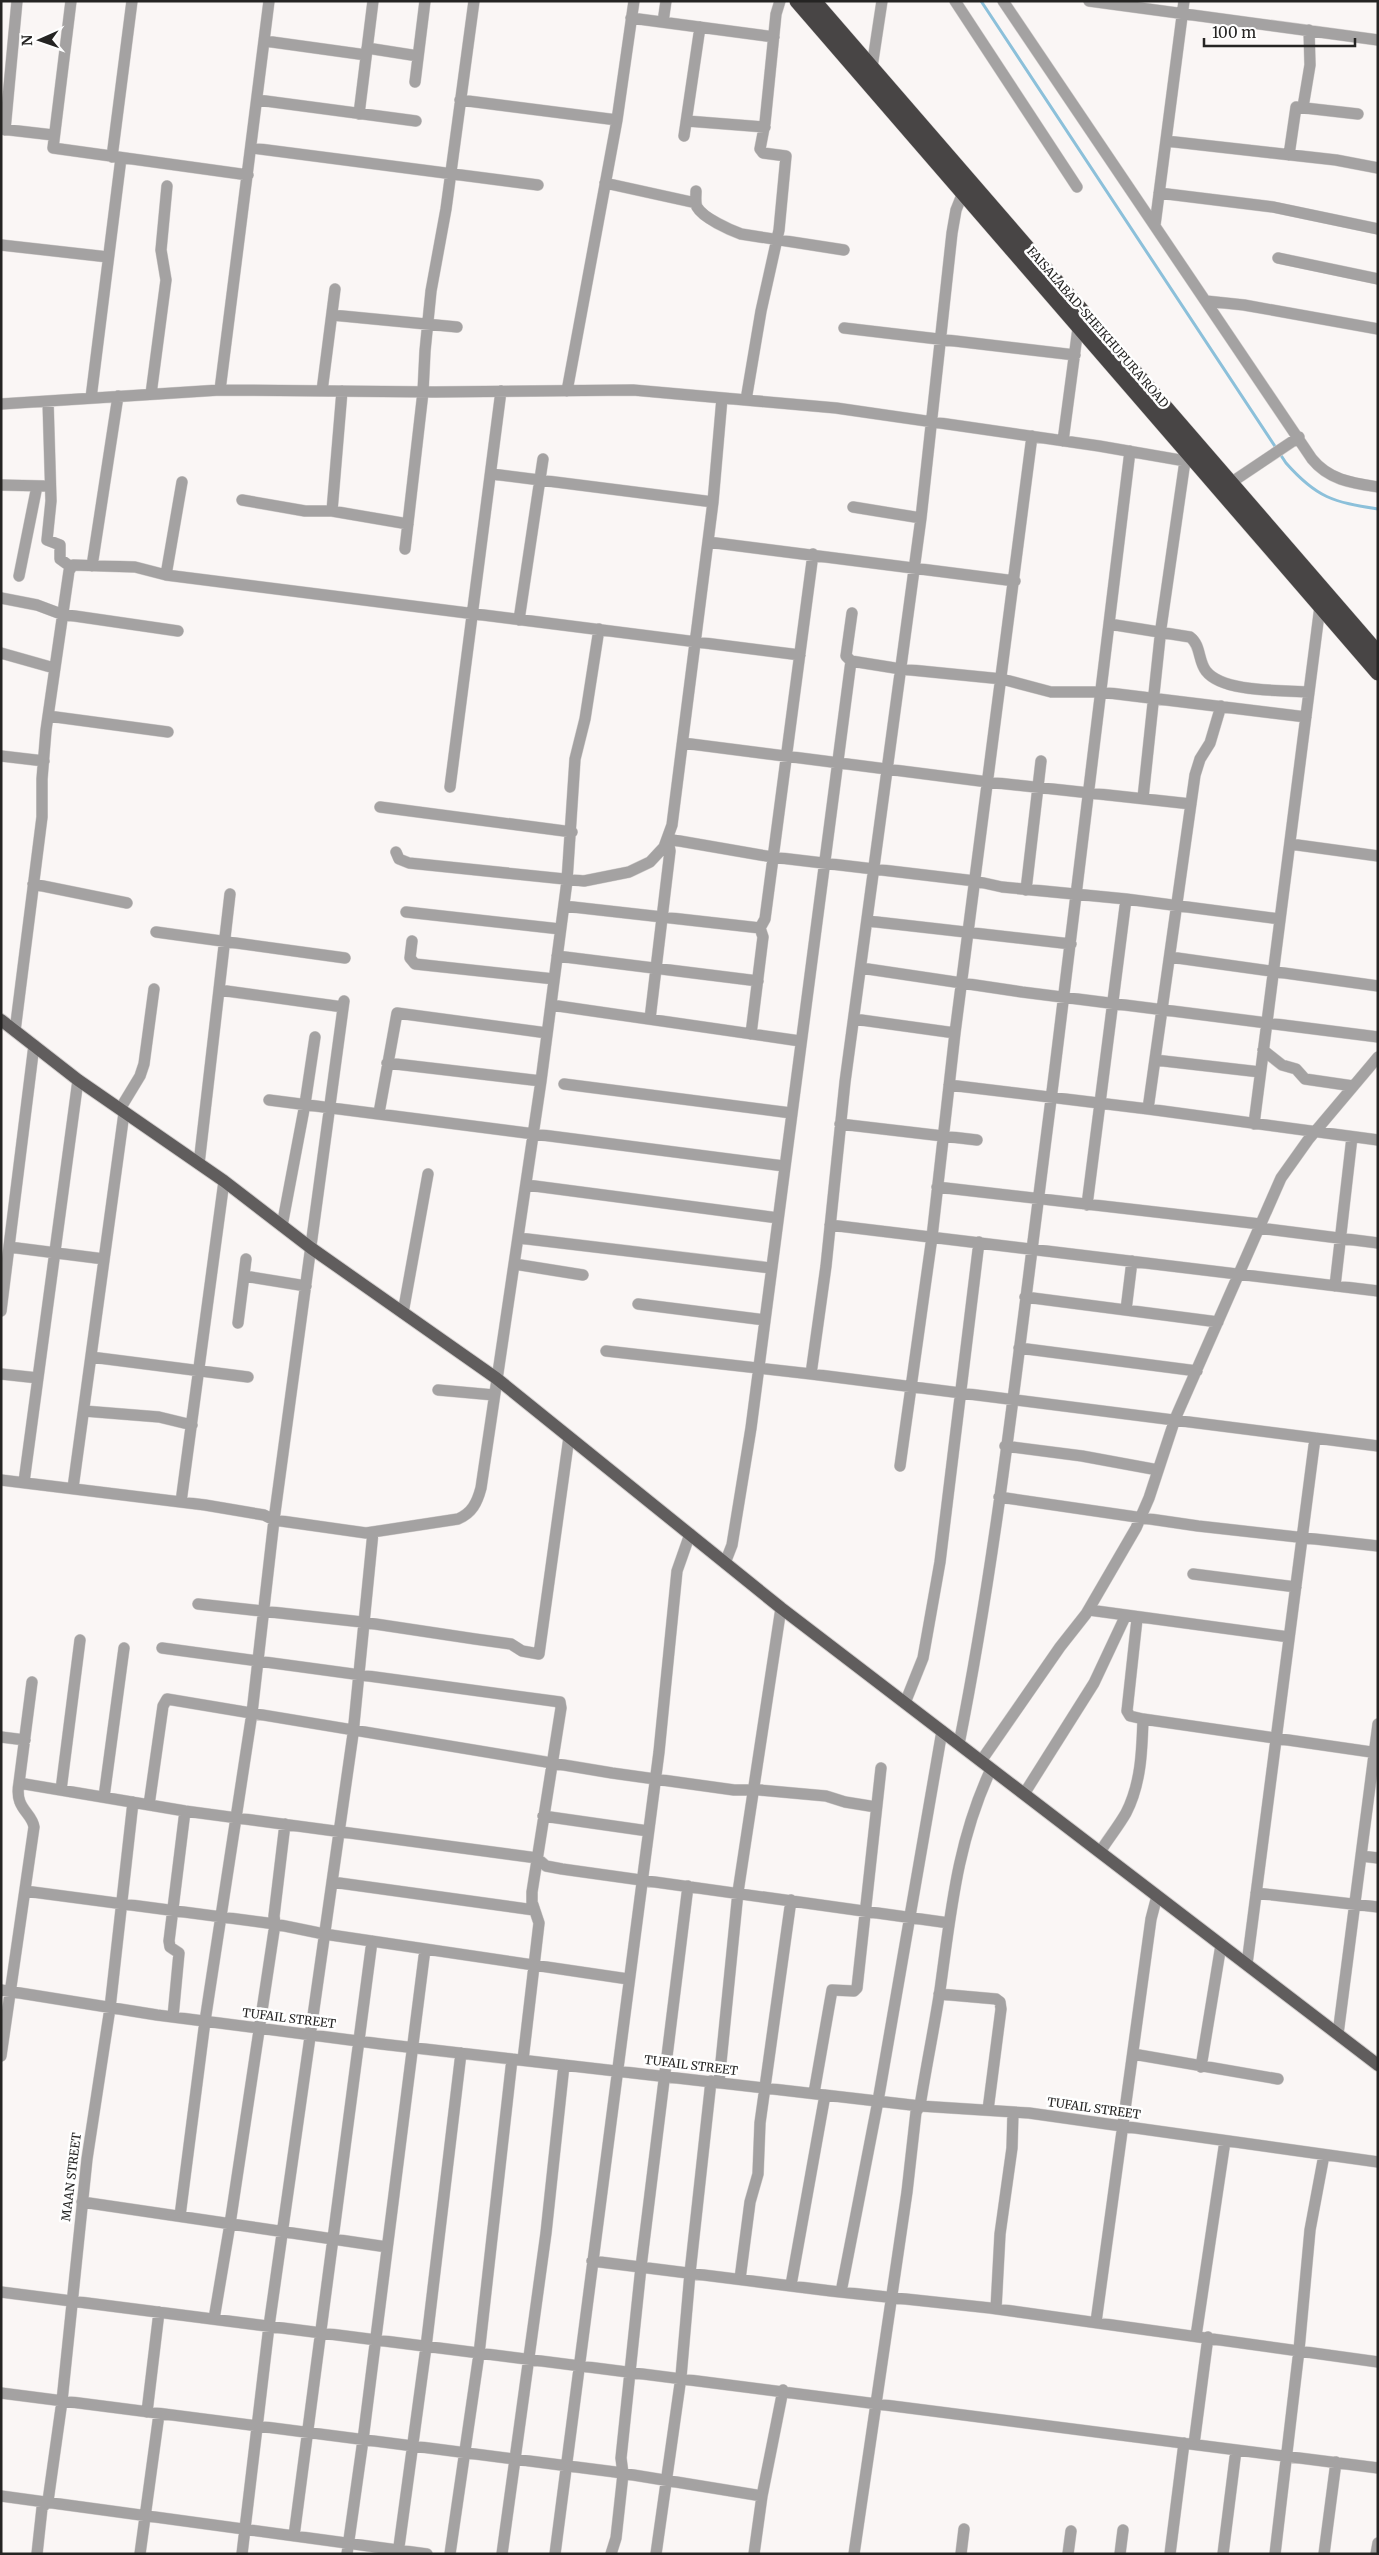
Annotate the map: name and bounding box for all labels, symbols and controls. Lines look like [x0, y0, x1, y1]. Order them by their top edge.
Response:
north arrow [15, 15, 65, 65]
scale bar [1204, 15, 1355, 47]
text: 100 m [1212, 23, 1256, 42]
text: N [18, 35, 36, 46]
street label: FAISALABAD-SHEIKHUPURA ROAD [1024, 244, 1172, 410]
street label: TUFAIL STREET [241, 2005, 337, 2031]
street label: TUFAIL STREET [643, 2052, 739, 2078]
street label: TUFAIL STREET [1046, 2094, 1142, 2122]
street label: MAAN STREET [58, 2131, 84, 2222]

